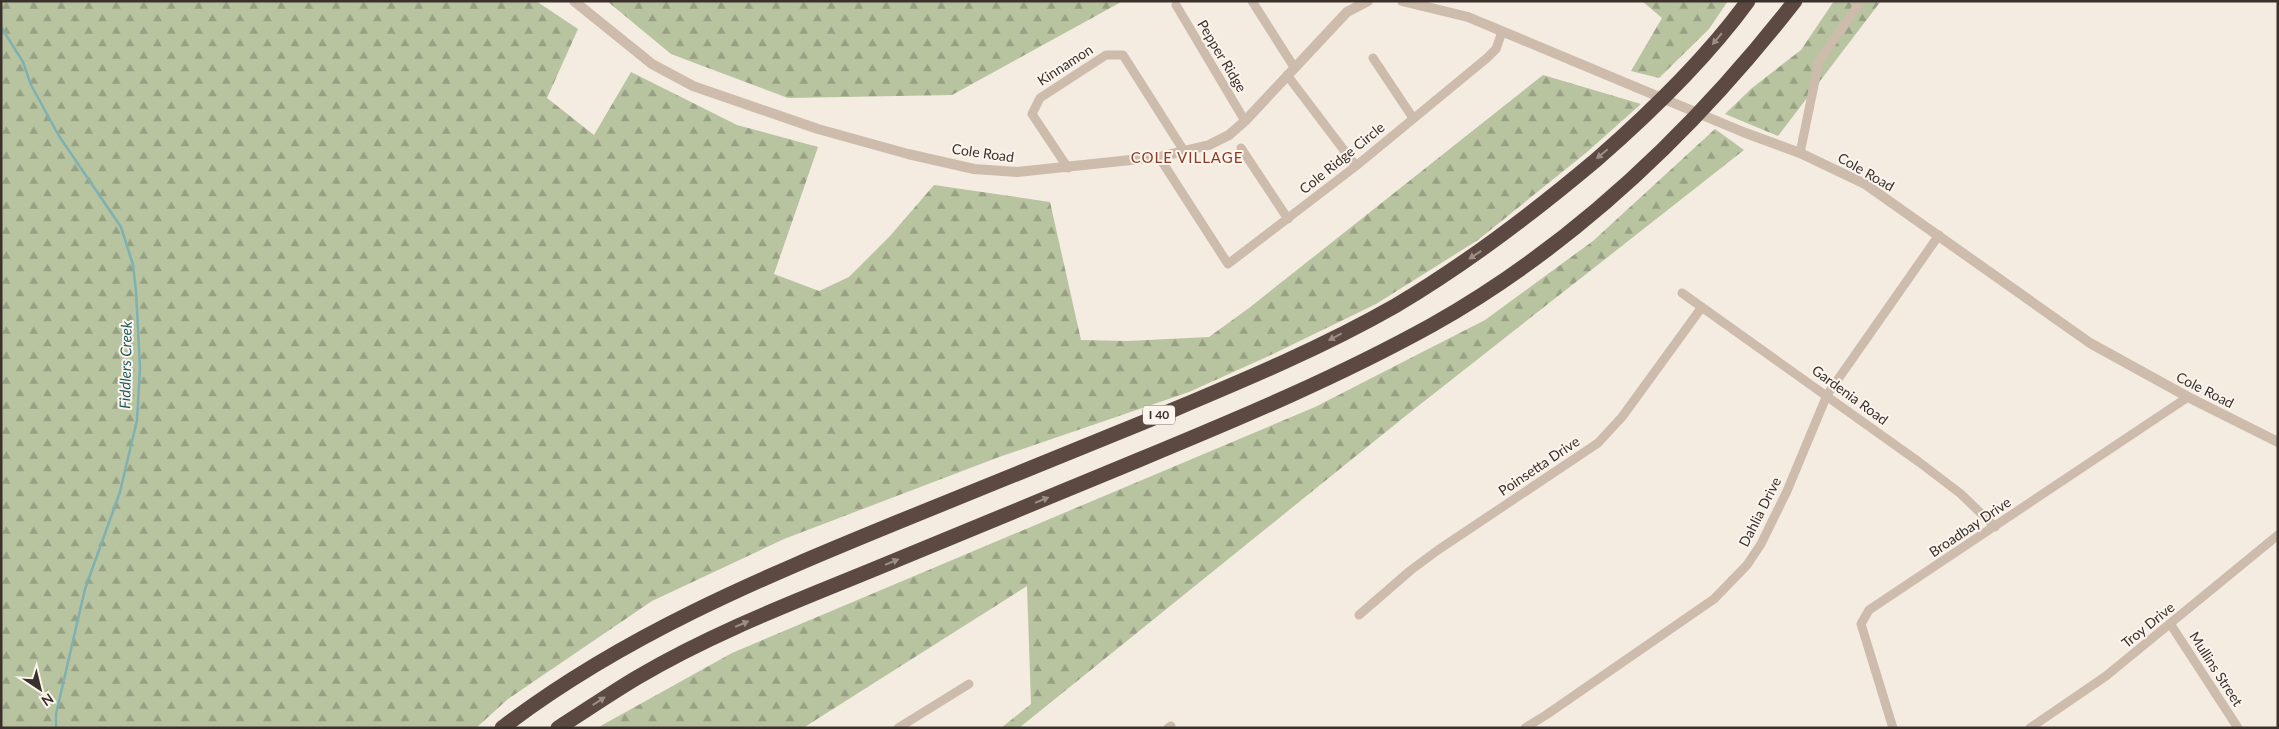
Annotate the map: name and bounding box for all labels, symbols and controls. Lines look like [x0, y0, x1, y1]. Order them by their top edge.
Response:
street label: Pepper Ridge [1194, 17, 1251, 95]
one-way arrow [1712, 33, 1723, 45]
street label: Kinnamon [1034, 40, 1096, 89]
street label: Cole Ridge Circle [1296, 118, 1388, 197]
street label: Cole Road [951, 140, 1015, 165]
district label: COLE VILLAGE [1131, 148, 1243, 166]
one-way arrow [1597, 148, 1609, 160]
street label: Cole Road [1835, 149, 1898, 195]
one-way arrow [1468, 250, 1482, 259]
water label: Fiddlers Creek [115, 320, 135, 409]
one-way arrow [1328, 333, 1342, 341]
street label: Gardenia Road [1809, 361, 1892, 428]
street label: Cole Road [2174, 368, 2237, 411]
road number: I 40 [1143, 406, 1175, 424]
street label: Poinsetta Drive [1495, 432, 1582, 499]
street label: Dahlia Drive [1735, 474, 1784, 549]
street label: Broadbay Drive [1926, 493, 2014, 560]
one-way arrow [1035, 496, 1050, 503]
one-way arrow [885, 558, 900, 566]
street label: Troy Drive [2118, 598, 2178, 651]
one-way arrow [735, 620, 750, 628]
street label: Mullins Street [2186, 628, 2247, 709]
north arrow [15, 664, 65, 714]
text: N [38, 690, 57, 710]
one-way arrow [593, 697, 606, 706]

